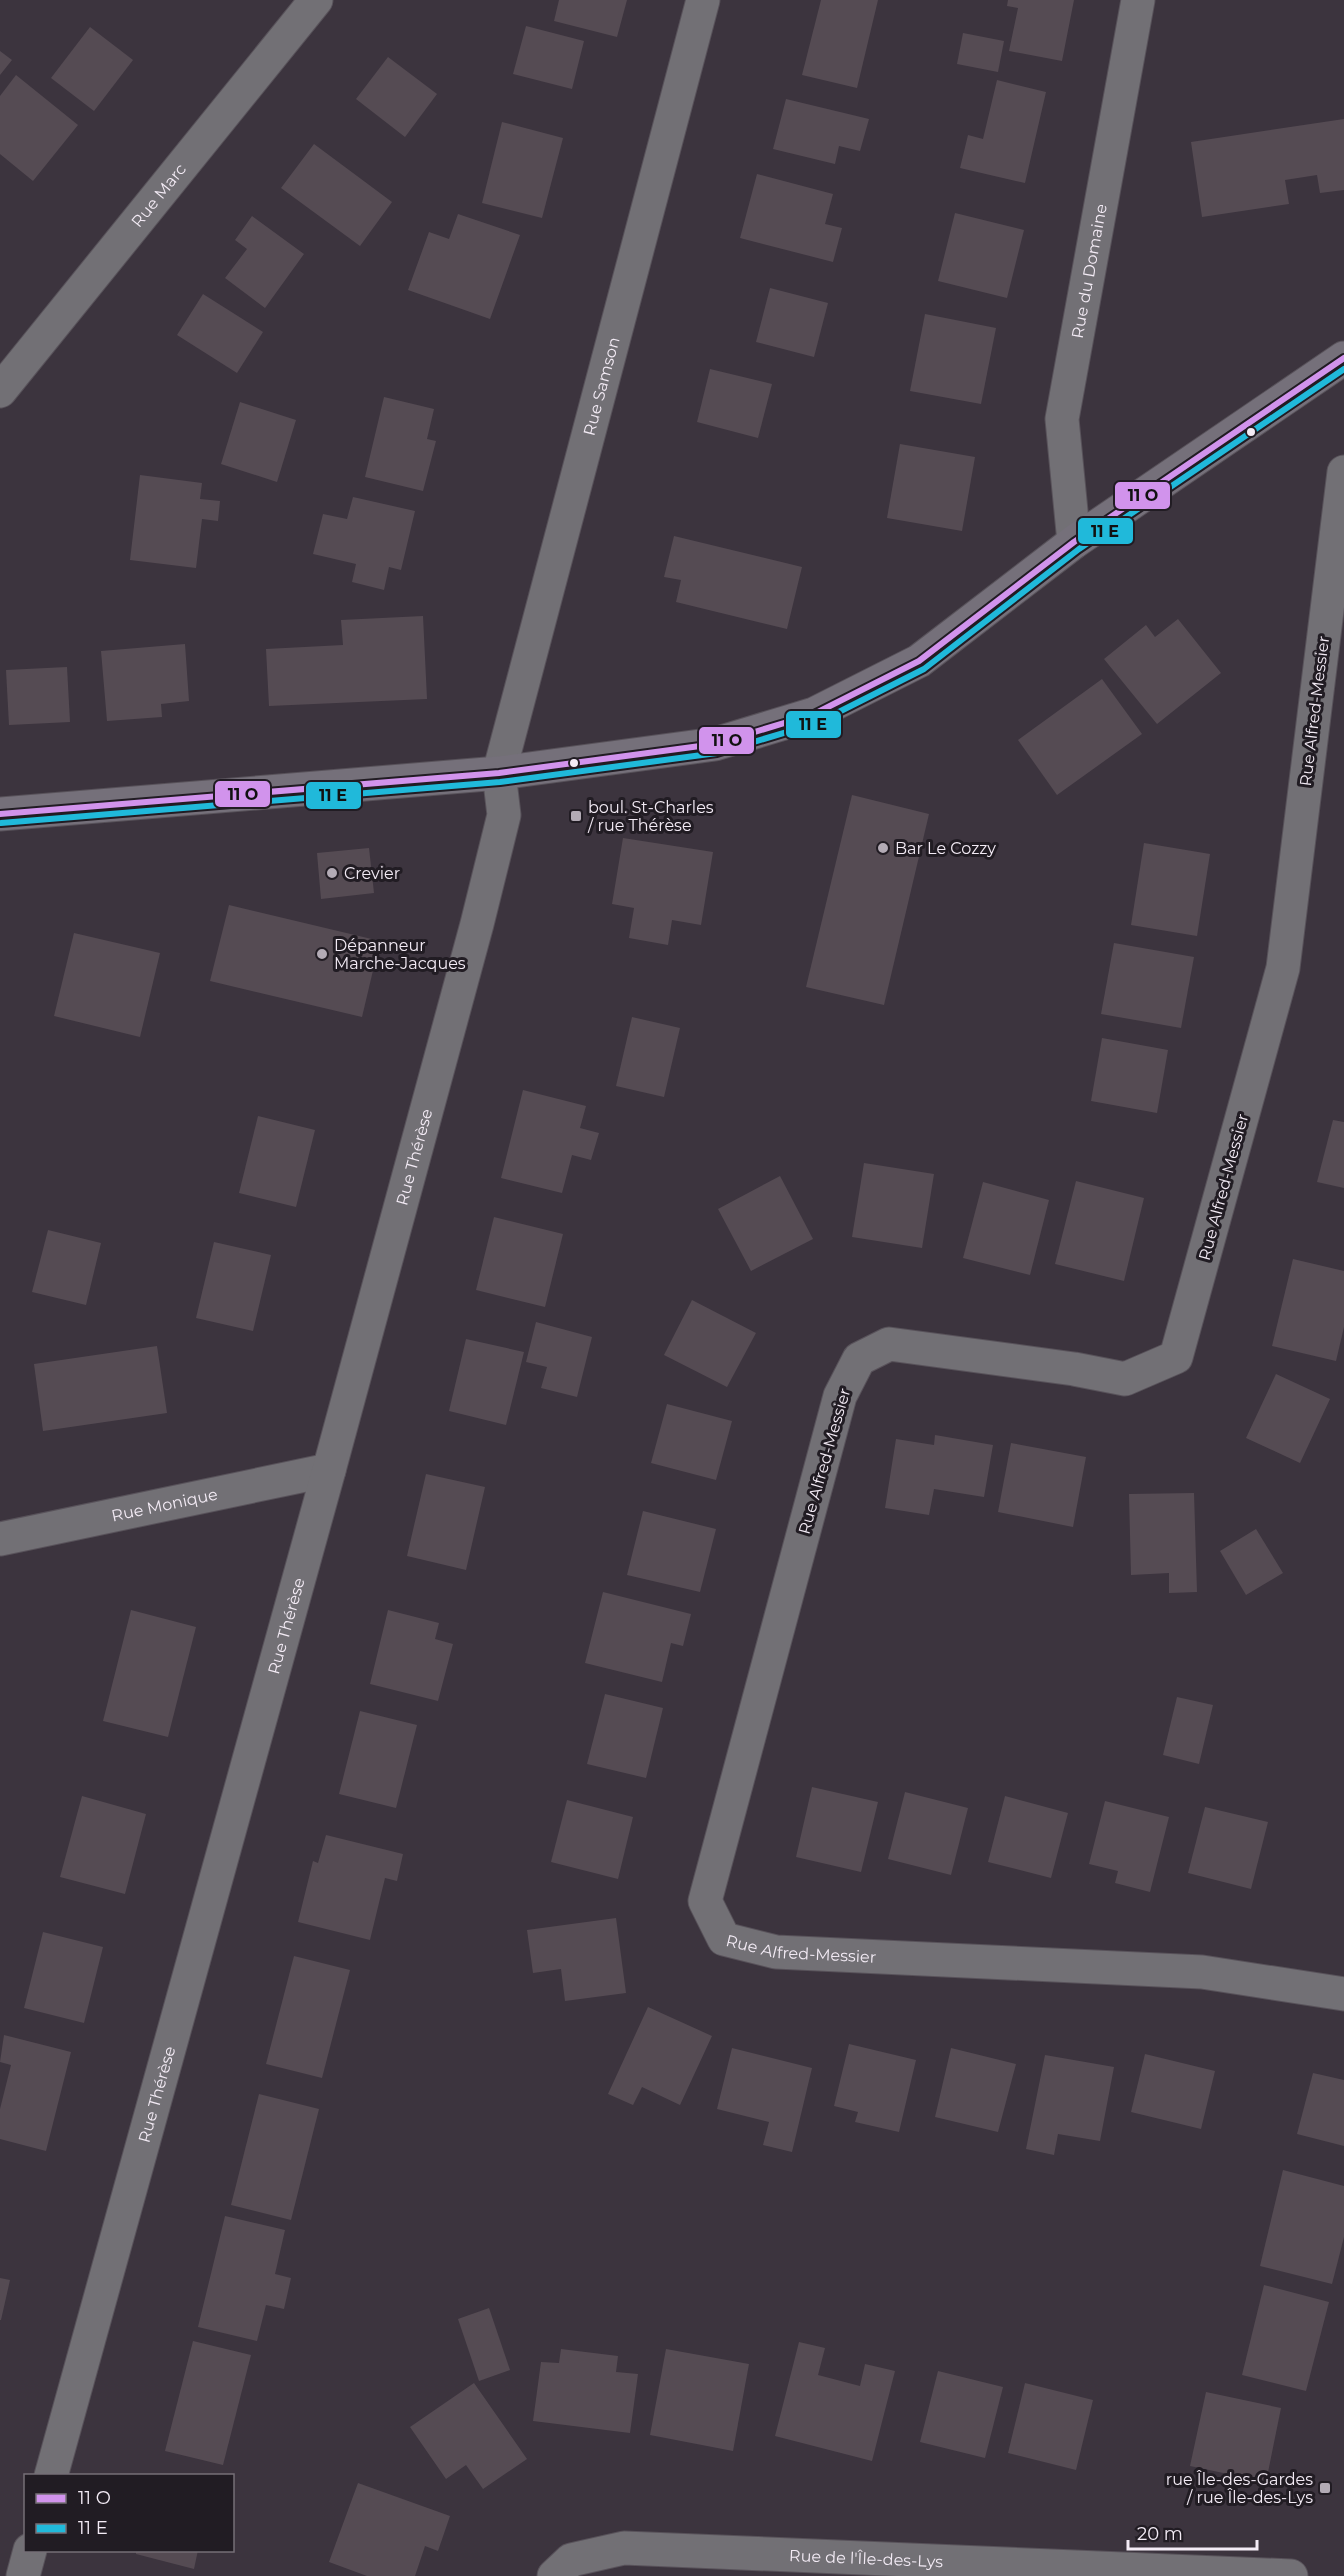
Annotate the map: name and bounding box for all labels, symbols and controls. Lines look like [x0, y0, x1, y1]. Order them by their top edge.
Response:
street label: Rue Marc [127, 160, 190, 231]
street label: Rue du Domaine [1068, 202, 1111, 340]
street label: Rue Samson [579, 335, 624, 438]
unlabelled marker [1245, 426, 1257, 438]
line badge: 11 O [1114, 481, 1171, 510]
text: 11 O [1128, 486, 1158, 505]
line badge: 11 E [1077, 517, 1134, 545]
text: 11 E [1091, 522, 1119, 541]
street label: Rue Alfred-Messier [1296, 635, 1333, 787]
line badge: 11 E [785, 710, 842, 739]
text: 11 E [799, 715, 827, 734]
line badge: 11 O [698, 726, 755, 755]
text: 11 O [712, 731, 742, 750]
unlabelled marker [568, 757, 580, 769]
line badge: 11 O [214, 780, 271, 808]
line badge: 11 E [305, 781, 362, 810]
text: 11 O [228, 785, 258, 804]
text: 11 E [319, 786, 347, 805]
place label: boul. St-Charles / rue Thérèse [587, 798, 714, 835]
marker: boul. St-Charles / rue Thérèse [569, 809, 583, 823]
place label: Bar Le Cozzy [895, 839, 996, 858]
marker: Bar Le Cozzy [876, 841, 890, 855]
place label: Crevier [344, 864, 400, 883]
marker: Crevier [325, 866, 339, 880]
place label: Dépanneur Marche-Jacques [334, 936, 466, 973]
marker: Dépanneur Marche-Jacques [315, 947, 329, 961]
street label: Rue Thérèse [392, 1107, 436, 1208]
street label: Rue Alfred-Messier [1195, 1112, 1252, 1263]
street label: Rue Alfred-Messier [795, 1386, 854, 1536]
street label: Rue Monique [110, 1485, 219, 1525]
street label: Rue Thérèse [264, 1576, 309, 1676]
street label: Rue Alfred-Messier [724, 1931, 877, 1967]
street label: Rue Thérèse [135, 2044, 179, 2145]
place label: rue Île-des-Gardes / rue Île-des-Lys [1166, 2470, 1313, 2507]
legend [24, 2474, 234, 2552]
marker: rue Île-des-Gardes / rue Île-des-Lys [1318, 2481, 1332, 2495]
text: 11 O [78, 2487, 111, 2509]
scale bar [1128, 2513, 1257, 2551]
text: 11 E [78, 2517, 108, 2539]
text: 20 m [1137, 2523, 1183, 2545]
street label: Rue de l'Île-des-Lys [789, 2546, 944, 2571]

